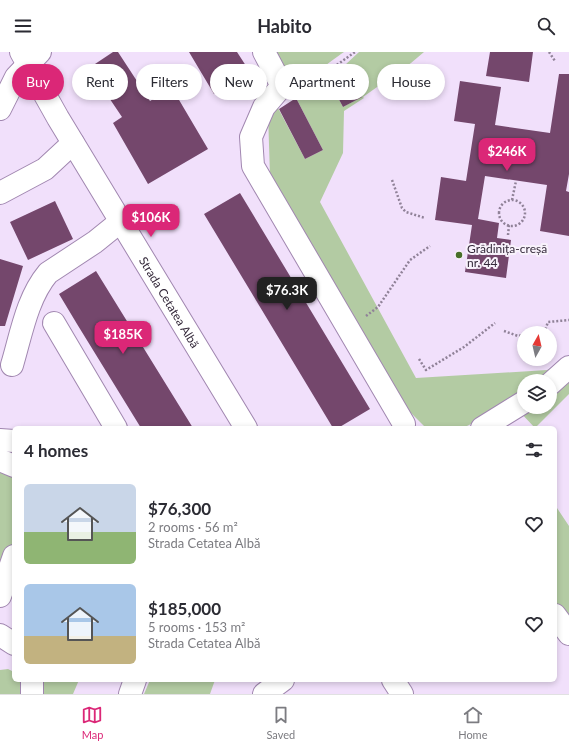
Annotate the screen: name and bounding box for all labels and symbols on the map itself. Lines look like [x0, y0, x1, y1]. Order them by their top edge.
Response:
pin: $246K [479, 138, 535, 172]
pin: $106K [123, 204, 179, 238]
place label: Grădinița-creșă nr. 44 [467, 241, 547, 270]
marker: Grădinița-creșă nr. 44 [454, 250, 464, 260]
street label: Strada Cetatea Albă [136, 254, 203, 350]
pin: $76.3K [254, 277, 320, 311]
pin: $185K [95, 321, 151, 355]
north arrow [517, 326, 557, 366]

